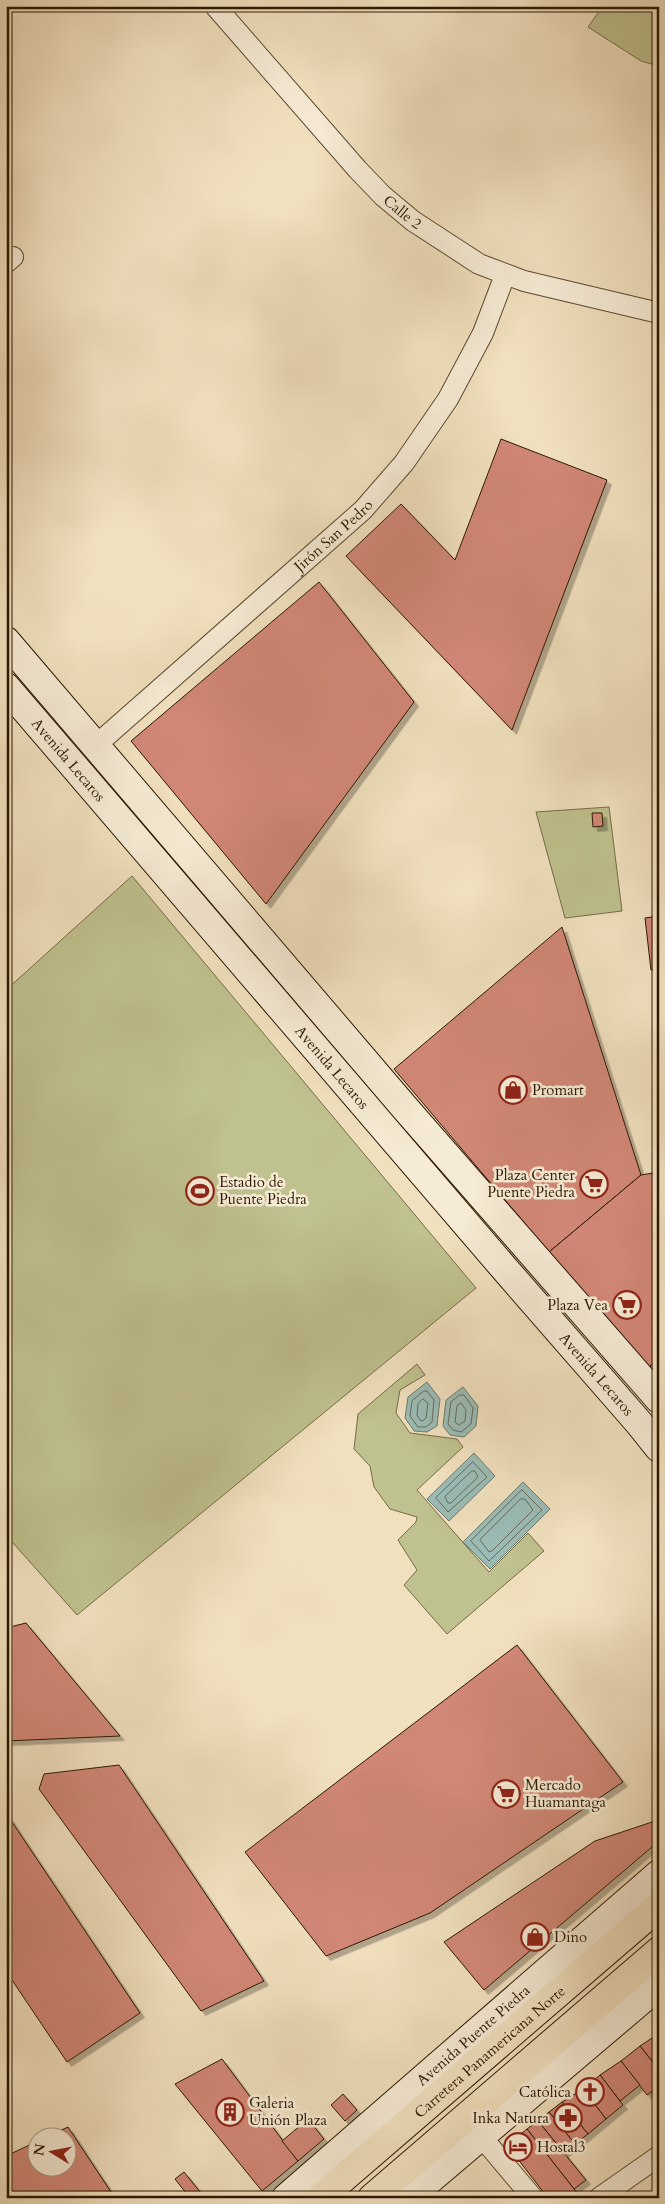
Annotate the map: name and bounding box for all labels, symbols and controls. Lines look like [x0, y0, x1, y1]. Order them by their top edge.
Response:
street label: Calle 2 [379, 190, 426, 234]
street label: Jirón San Pedro [288, 495, 377, 577]
street label: Avenida Lecaros [27, 714, 110, 806]
street label: Avenida Lecaros [291, 1021, 374, 1113]
shop icon: Promart [498, 1075, 528, 1105]
place label: Promart [532, 1080, 584, 1100]
place label: Plaza Center Puente Piedra [487, 1165, 576, 1202]
supermarket icon: Plaza Center Puente Piedra [579, 1169, 609, 1199]
place label: Estadio de Puente Piedra [219, 1172, 307, 1209]
sports icon: Estadio de Puente Piedra [185, 1176, 215, 1206]
supermarket icon: Plaza Vea [612, 1290, 642, 1320]
place label: Plaza Vea [547, 1295, 609, 1315]
street label: Avenida Lecaros [555, 1328, 638, 1420]
place label: Mercado Huamantaga [525, 1775, 607, 1812]
supermarket icon: Mercado Huamantaga [491, 1779, 521, 1809]
shop icon: Dino [520, 1922, 550, 1952]
place label: Dino [554, 1927, 587, 1947]
street label: Avenida Puente Piedra [412, 1980, 535, 2090]
street label: Carretera Panamericana Norte [410, 1981, 570, 2122]
church icon: Católica [575, 2077, 605, 2107]
place label: Católica [519, 2082, 572, 2102]
place label: Galeria Unión Plaza [249, 2093, 328, 2130]
building icon: Galeria Unión Plaza [215, 2097, 245, 2127]
pharmacy icon: Inka Natura [553, 2103, 583, 2133]
place label: Inka Natura [473, 2108, 550, 2128]
north arrow [28, 2126, 78, 2176]
hotel icon: Hostal3 [503, 2132, 533, 2162]
place label: Hostal3 [537, 2137, 585, 2157]
text: N [29, 2142, 50, 2157]

